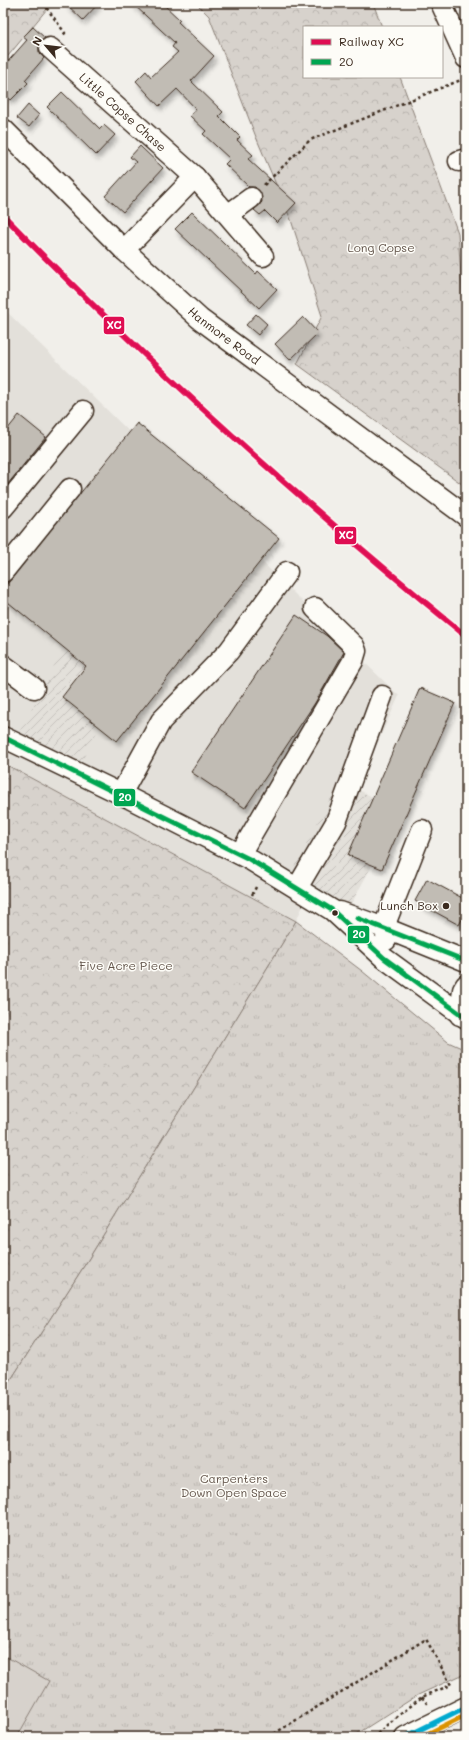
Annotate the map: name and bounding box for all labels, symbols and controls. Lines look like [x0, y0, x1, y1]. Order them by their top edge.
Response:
north arrow [26, 26, 66, 66]
legend [303, 26, 443, 78]
text: Railway XC [339, 33, 404, 49]
text: N [28, 34, 45, 48]
text: 20 [339, 53, 354, 69]
street label: Little Copse Chase [76, 69, 170, 155]
park label: Long Copse [347, 239, 415, 255]
street label: Hanmore Road [185, 303, 264, 368]
line badge: XC [103, 316, 125, 335]
text: XC [106, 317, 122, 332]
line badge: XC [334, 526, 357, 545]
text: XC [338, 527, 354, 542]
line badge: 20 [113, 788, 136, 807]
text: 20 [118, 789, 132, 804]
place label: Lunch Box [380, 897, 438, 913]
marker: Lunch Box [441, 901, 451, 911]
unlabelled marker [330, 908, 340, 918]
line badge: 20 [347, 925, 370, 944]
text: 20 [352, 926, 366, 941]
park label: Five Acre Piece [79, 957, 173, 973]
park label: Carpenters Down Open Space [181, 1470, 287, 1500]

